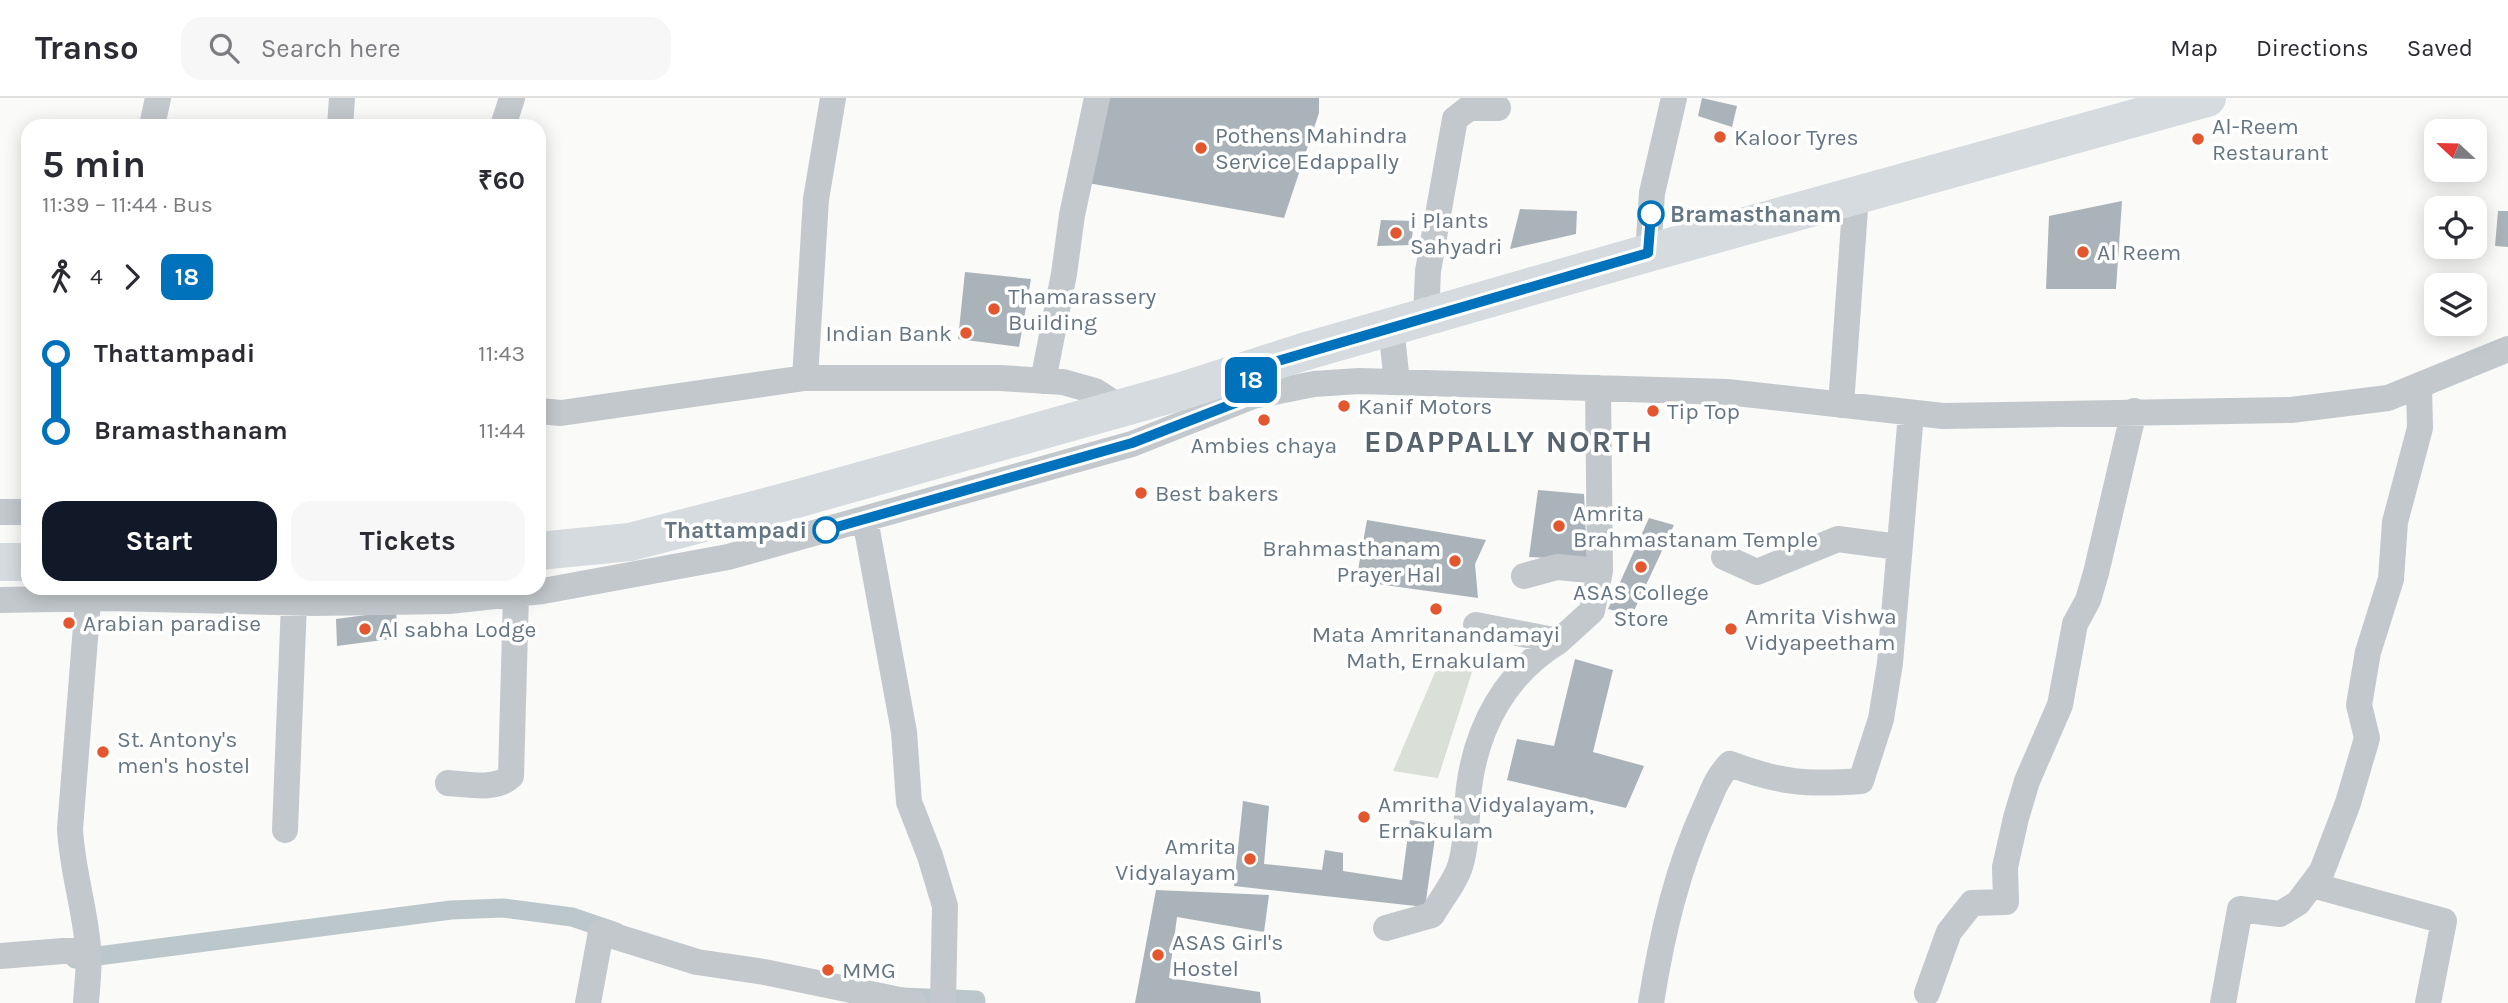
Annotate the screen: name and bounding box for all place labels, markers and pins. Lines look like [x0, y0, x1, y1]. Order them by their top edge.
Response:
place label: Al-Reem Restaurant [2212, 113, 2329, 166]
place label: Pothens Mahindra Service Edappally [1215, 122, 1407, 175]
place label: Kaloor Tyres [1734, 124, 1859, 151]
marker: Kaloor Tyres [1712, 129, 1728, 145]
marker: Al-Reem Restaurant [2190, 131, 2206, 147]
marker: Pothens Mahindra Service Edappally [1193, 140, 1209, 156]
marker: Bramasthanam [1638, 201, 1664, 227]
place label: Bramasthanam [1670, 201, 1841, 228]
place label: i Plants Sahyadri [1410, 207, 1503, 260]
marker: i Plants Sahyadri [1388, 225, 1404, 241]
place label: Al Reem [2097, 239, 2181, 266]
marker: Al Reem [2075, 244, 2091, 260]
place label: Thamarassery Building [1008, 283, 1157, 336]
marker: Thamarassery Building [986, 301, 1002, 317]
place label: Indian Bank [825, 320, 952, 347]
marker: Indian Bank [958, 325, 974, 341]
place label: Kanif Motors [1358, 393, 1492, 420]
marker: Kanif Motors [1336, 398, 1352, 414]
place label: Tip Top [1667, 398, 1740, 425]
marker: Tip Top [1645, 403, 1661, 419]
marker: Ambies chaya [1256, 412, 1272, 428]
place label: Ambies chaya [1191, 432, 1337, 459]
place label: Best bakers [1155, 480, 1279, 507]
marker: Best bakers [1133, 485, 1149, 501]
place label: Amrita Brahmastanam Temple [1573, 500, 1818, 553]
place label: Thattampadi [664, 517, 807, 544]
marker: Thattampadi [813, 517, 839, 543]
marker: Amrita Brahmastanam Temple [1551, 518, 1567, 534]
place label: Brahmasthanam Prayer Hal [1262, 535, 1441, 588]
marker: Brahmasthanam Prayer Hal [1447, 553, 1463, 569]
marker: ASAS College Store [1633, 559, 1649, 575]
place label: ASAS College Store [1573, 579, 1709, 632]
marker: Mata Amritanandamayi Math, Ernakulam [1428, 601, 1444, 617]
place label: Amrita Vishwa Vidyapeetham [1745, 603, 1897, 656]
place label: Arabian paradise [83, 610, 261, 637]
marker: Arabian paradise [61, 615, 77, 631]
place label: Al sabha Lodge [379, 616, 536, 643]
marker: Al sabha Lodge [357, 621, 373, 637]
place label: Mata Amritanandamayi Math, Ernakulam [1312, 621, 1560, 674]
marker: Amrita Vishwa Vidyapeetham [1723, 621, 1739, 637]
place label: St. Antony's men's hostel [117, 726, 250, 779]
marker: St. Antony's men's hostel [95, 744, 111, 760]
place label: Amritha Vidyalayam, Ernakulam [1378, 791, 1594, 844]
marker: Amritha Vidyalayam, Ernakulam [1356, 809, 1372, 825]
place label: Amrita Vidyalayam [1115, 833, 1236, 886]
marker: Amrita Vidyalayam [1242, 851, 1258, 867]
place label: ASAS Girl's Hostel [1172, 929, 1283, 982]
marker: ASAS Girl's Hostel [1150, 947, 1166, 963]
place label: MMG [842, 957, 896, 984]
marker: MMG [820, 962, 836, 978]

